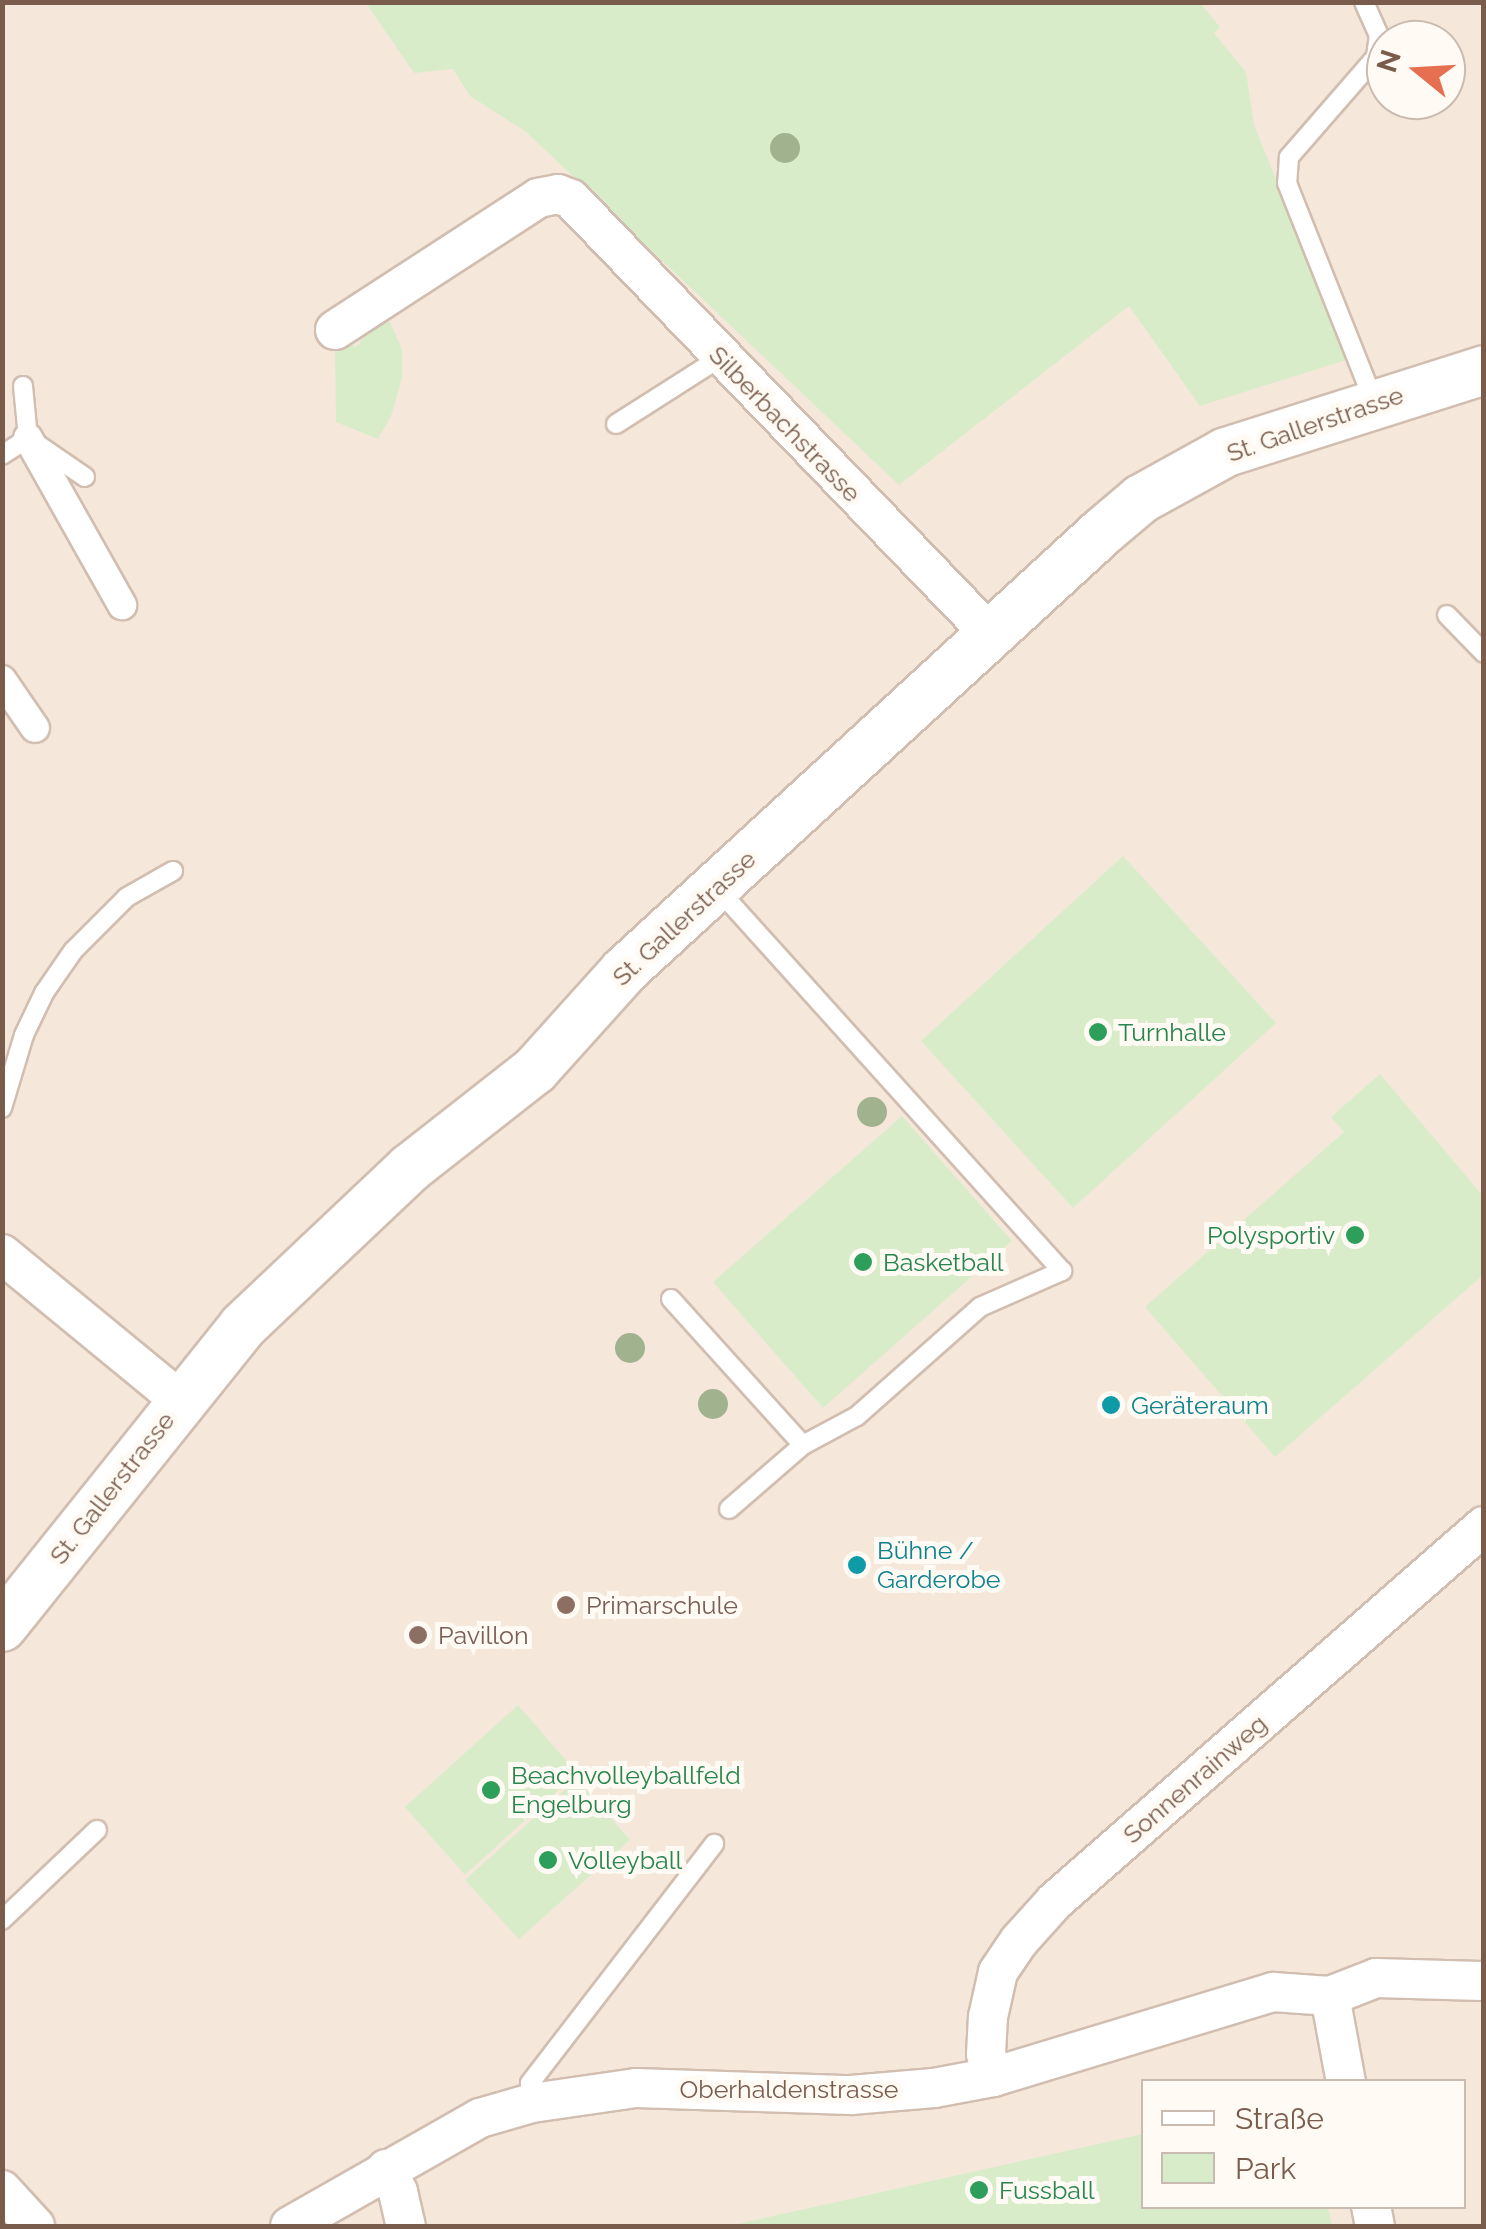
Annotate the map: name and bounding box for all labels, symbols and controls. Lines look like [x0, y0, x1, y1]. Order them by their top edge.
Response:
north arrow [1366, 20, 1466, 120]
text: N [1370, 46, 1408, 76]
street label: Silberbachstrasse [703, 340, 867, 508]
street label: St. Gallerstrasse [1223, 380, 1407, 468]
street label: St. Gallerstrasse [606, 844, 762, 992]
place label: Turnhalle [1118, 1017, 1226, 1047]
marker: Turnhalle [1087, 1021, 1109, 1043]
place label: Polysportiv [1207, 1220, 1335, 1250]
marker: Polysportiv [1344, 1224, 1366, 1246]
place label: Basketball [883, 1247, 1004, 1277]
marker: Basketball [852, 1251, 874, 1273]
place label: Geräteraum [1131, 1390, 1269, 1420]
marker: Geräteraum [1100, 1394, 1122, 1416]
street label: St. Gallerstrasse [43, 1406, 181, 1570]
place label: Bühne / Garderobe [877, 1536, 1001, 1595]
marker: Bühne / Garderobe [846, 1554, 868, 1576]
place label: Primarschule [586, 1590, 738, 1620]
marker: Primarschule [555, 1594, 577, 1616]
place label: Pavillon [438, 1620, 528, 1650]
marker: Pavillon [407, 1624, 429, 1646]
street label: Sonnenrainweg [1117, 1708, 1273, 1850]
place label: Beachvolleyballfeld Engelburg [511, 1761, 741, 1820]
marker: Beachvolleyballfeld Engelburg [480, 1779, 502, 1801]
place label: Volleyball [568, 1845, 682, 1875]
marker: Volleyball [537, 1849, 559, 1871]
street label: Oberhaldenstrasse [679, 2074, 899, 2104]
legend [1141, 2079, 1466, 2209]
text: Straße [1235, 2101, 1324, 2136]
text: Park [1235, 2151, 1296, 2186]
place label: Fussball [999, 2175, 1095, 2205]
marker: Fussball [968, 2179, 990, 2201]

